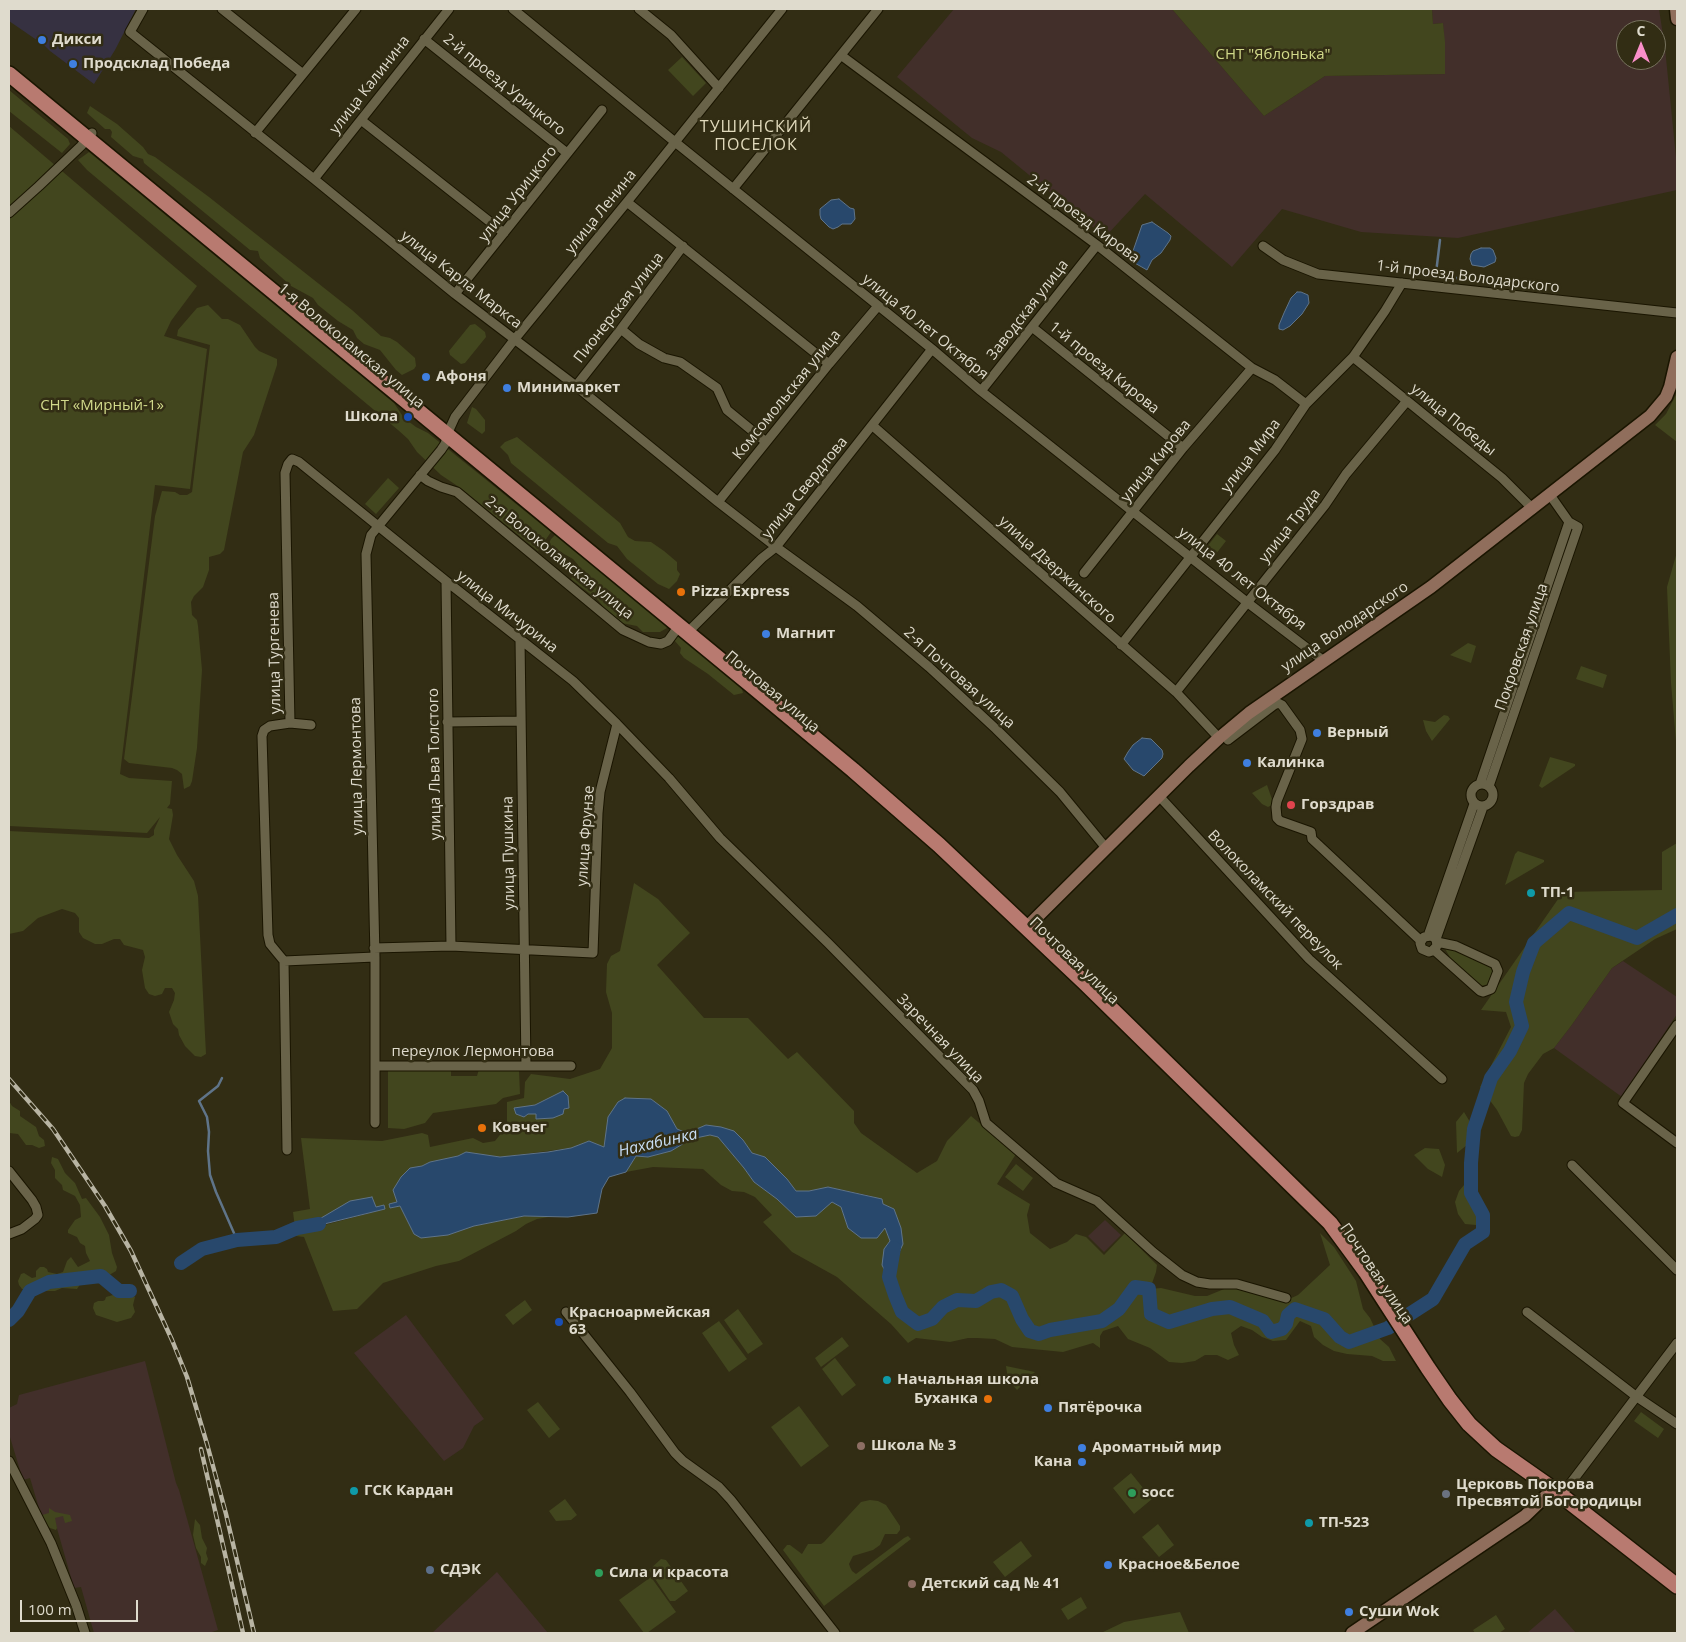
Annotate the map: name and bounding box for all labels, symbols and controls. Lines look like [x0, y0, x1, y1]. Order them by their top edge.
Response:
north arrow [1616, 20, 1666, 70]
text: С [1637, 21, 1645, 40]
street label: 2-й проезд Урицкого [439, 30, 569, 140]
place label: Дикси [52, 31, 102, 49]
street label: улица Калинина [326, 32, 414, 138]
marker: Дикси [36, 34, 48, 46]
park label: СНТ "Яблонька" [1215, 46, 1331, 64]
place label: Продсклад Победа [83, 55, 230, 73]
marker: Продсклад Победа [67, 58, 79, 70]
district label: ТУШИНСКИЙ ПОСЕЛОК [699, 117, 813, 155]
street label: улица Урицкого [475, 142, 561, 246]
street label: улица Ленина [562, 166, 640, 258]
street label: 2-й проезд Кирова [1023, 171, 1143, 267]
street label: улица Карла Маркса [397, 227, 525, 333]
street label: Пионерская улица [570, 249, 668, 367]
street label: Заводская улица [983, 256, 1073, 364]
street label: 1-й проезд Володарского [1375, 257, 1561, 297]
street label: улица 40 лет Октября [858, 270, 992, 384]
street label: 1-я Волоколамская улица [274, 280, 428, 412]
street label: 1-й проезд Кирова [1045, 318, 1163, 418]
street label: Комсомольская улица [729, 327, 845, 463]
place label: Афоня [436, 368, 487, 386]
marker: Афоня [420, 371, 432, 383]
place label: Минимаркет [517, 379, 620, 397]
street label: улица Победы [1407, 380, 1499, 460]
marker: Минимаркет [501, 382, 513, 394]
park label: СНТ «Мирный-1» [40, 397, 164, 415]
place label: Школа [345, 408, 398, 426]
marker: Школа [402, 411, 414, 423]
street label: улица Кирова [1117, 416, 1195, 506]
street label: улица Мира [1217, 416, 1285, 496]
street label: улица Свердлова [758, 433, 852, 543]
street label: улица Труда [1255, 485, 1325, 567]
street label: 2-я Волоколамская улица [481, 493, 637, 623]
street label: улица Дзержинского [995, 513, 1119, 627]
street label: улица 40 лет Октября [1174, 523, 1310, 635]
street label: улица Мичурина [453, 567, 561, 657]
street label: улица Володарского [1278, 578, 1412, 676]
street label: Покровская улица [1492, 581, 1552, 713]
place label: Pizza Express [691, 583, 790, 601]
marker: Pizza Express [675, 586, 687, 598]
street label: улица Тургенева [265, 592, 285, 714]
street label: 2-я Почтовая улица [900, 623, 1018, 733]
place label: Магнит [776, 625, 835, 643]
marker: Магнит [760, 628, 772, 640]
street label: Почтовая улица [721, 647, 823, 737]
street label: улица Льва Толстого [425, 688, 445, 840]
street label: улица Лермонтова [347, 697, 367, 835]
place label: Верный [1327, 724, 1389, 742]
marker: Верный [1311, 727, 1323, 739]
place label: Калинка [1257, 754, 1325, 772]
marker: Калинка [1241, 757, 1253, 769]
street label: улица Фрунзе [573, 785, 599, 887]
street label: улица Пушкина [499, 796, 519, 910]
place label: Горздрав [1301, 796, 1374, 814]
marker: Горздрав [1285, 799, 1297, 811]
street label: Волоколамский переулок [1204, 826, 1346, 974]
place label: ТП-1 [1541, 884, 1574, 902]
marker: ТП-1 [1525, 887, 1537, 899]
street label: Почтовая улица [1025, 914, 1123, 1008]
street label: Заречная улица [893, 991, 987, 1087]
street label: переулок Лермонтова [392, 1043, 554, 1061]
place label: Ковчег [492, 1119, 547, 1137]
marker: Ковчег [476, 1122, 488, 1134]
water label: Нахабинка [616, 1125, 700, 1161]
street label: Почтовая улица [1336, 1220, 1416, 1328]
place label: Красноармейская 63 [569, 1304, 710, 1339]
marker: Красноармейская 63 [553, 1316, 565, 1328]
place label: Начальная школа [897, 1371, 1039, 1389]
marker: Начальная школа [881, 1374, 893, 1386]
place label: Буханка [914, 1390, 978, 1408]
marker: Буханка [982, 1393, 994, 1405]
place label: Пятёрочка [1058, 1399, 1142, 1417]
marker: Пятёрочка [1042, 1402, 1054, 1414]
place label: Школа № 3 [871, 1437, 956, 1455]
place label: Ароматный мир [1092, 1439, 1221, 1457]
marker: Школа № 3 [855, 1440, 867, 1452]
marker: Ароматный мир [1076, 1442, 1088, 1454]
place label: Кана [1034, 1453, 1072, 1471]
marker: Кана [1076, 1456, 1088, 1468]
place label: Церковь Покрова Пресвятой Богородицы [1456, 1476, 1642, 1511]
place label: ГСК Кардан [364, 1482, 454, 1500]
place label: socc [1142, 1484, 1174, 1502]
marker: ГСК Кардан [348, 1485, 360, 1497]
marker: socc [1126, 1487, 1138, 1499]
marker: Церковь Покрова Пресвятой Богородицы [1440, 1488, 1452, 1500]
place label: ТП-523 [1319, 1514, 1369, 1532]
marker: ТП-523 [1303, 1517, 1315, 1529]
place label: Красное&Белое [1118, 1556, 1240, 1574]
marker: Красное&Белое [1102, 1559, 1114, 1571]
place label: СДЭК [440, 1561, 481, 1579]
marker: СДЭК [424, 1564, 436, 1576]
place label: Сила и красота [609, 1564, 729, 1582]
marker: Сила и красота [593, 1567, 605, 1579]
place label: Детский сад № 41 [922, 1575, 1060, 1593]
marker: Детский сад № 41 [906, 1578, 918, 1590]
scale bar [22, 1590, 140, 1622]
text: 100 m [28, 1599, 72, 1619]
place label: Суши Wok [1359, 1603, 1439, 1621]
marker: Суши Wok [1343, 1606, 1355, 1618]

